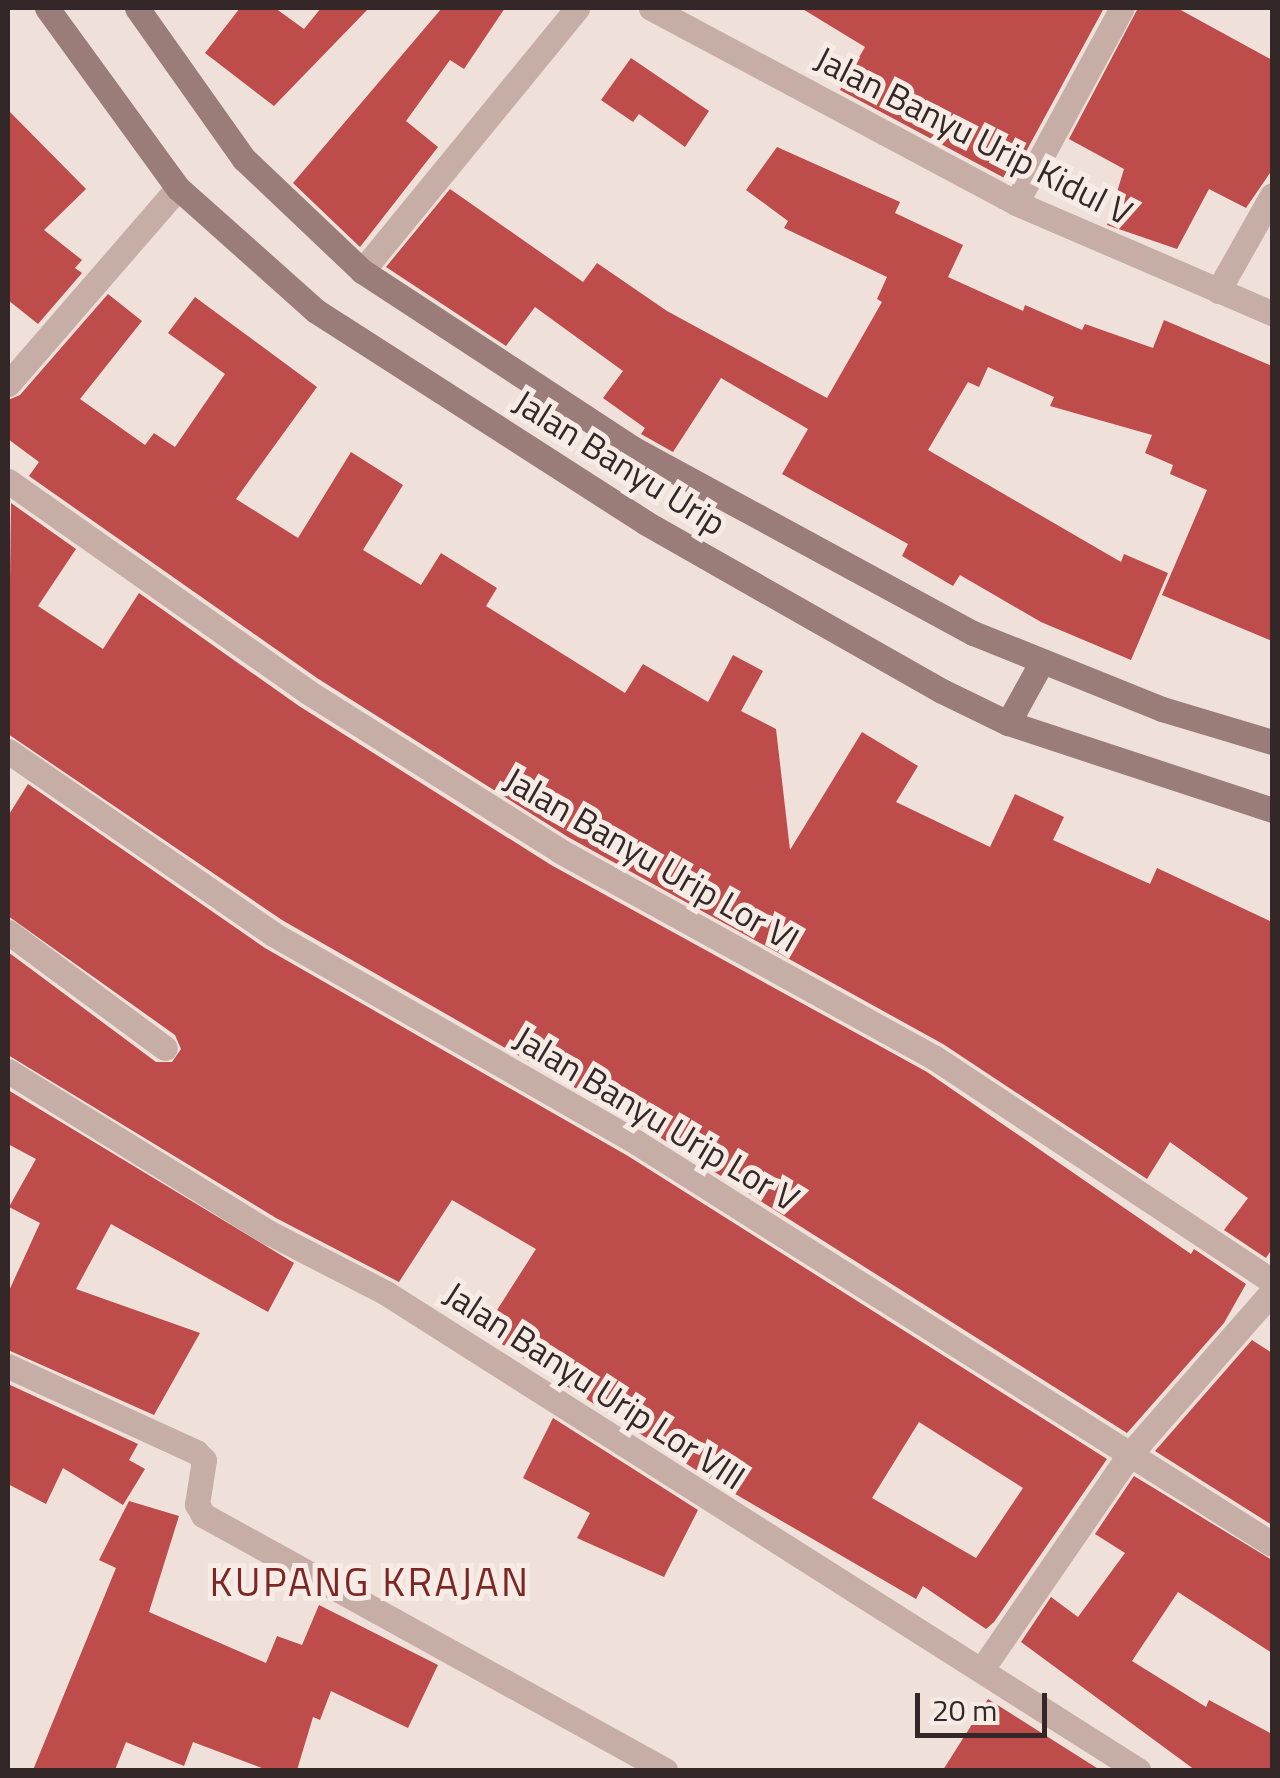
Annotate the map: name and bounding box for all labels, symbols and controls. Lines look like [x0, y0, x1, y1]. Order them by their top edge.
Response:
street label: Jalan Banyu Urip Kidul V [809, 37, 1139, 233]
street label: Jalan Banyu Urip [507, 380, 733, 544]
street label: Jalan Banyu Urip Lor VI [497, 758, 807, 960]
street label: Jalan Banyu Urip Lor V [507, 1016, 807, 1220]
street label: Jalan Banyu Urip Lor VIII [437, 1272, 753, 1498]
district label: KUPANG KRAJAN [209, 1558, 531, 1606]
scale bar [920, 1673, 1052, 1735]
text: 20 m [932, 1687, 997, 1733]

